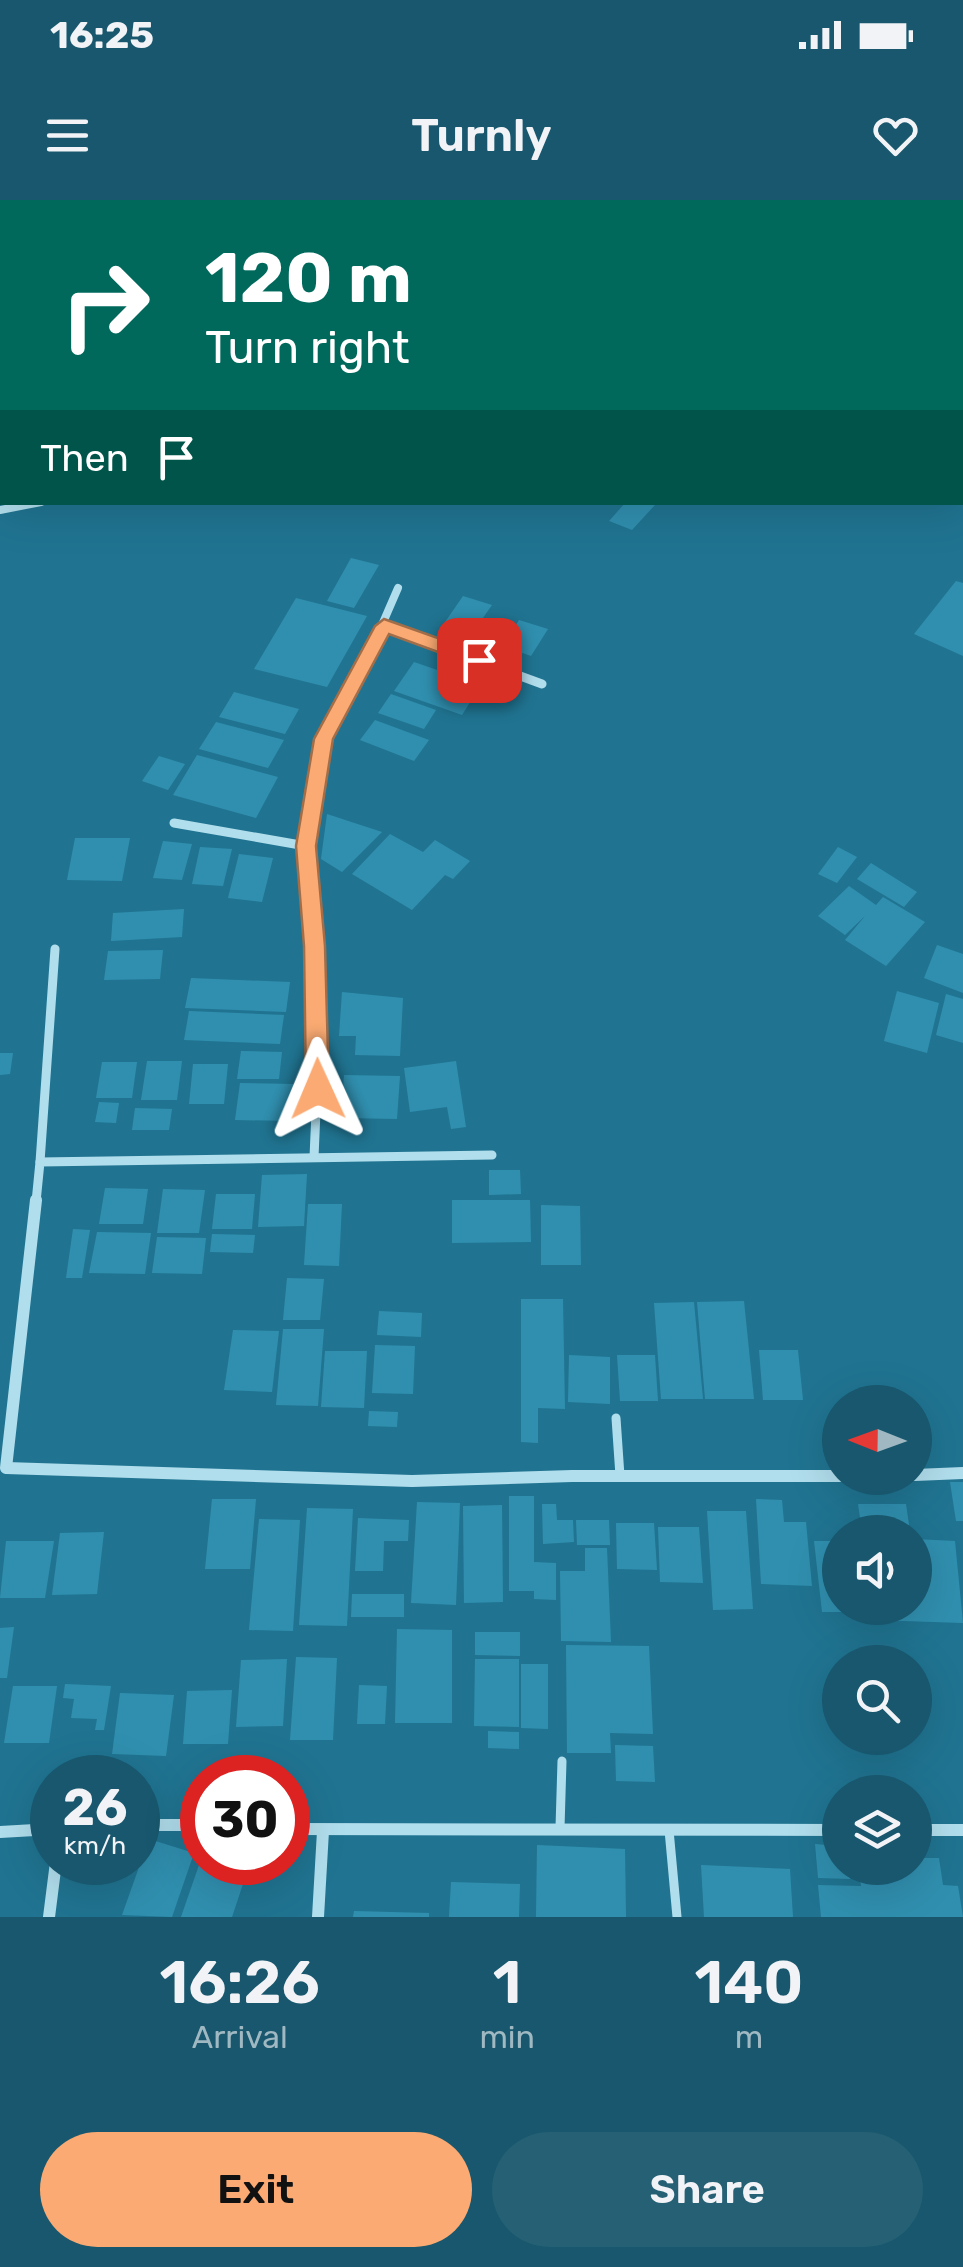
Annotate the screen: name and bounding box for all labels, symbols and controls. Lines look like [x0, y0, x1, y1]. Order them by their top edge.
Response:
text: 16:25 [50, 12, 154, 58]
icon: menu [40, 108, 95, 163]
icon: heart [868, 108, 923, 163]
text: Turnly [411, 109, 552, 162]
text: 120 m [205, 237, 412, 320]
icon: right [40, 240, 170, 370]
text: Turn right [205, 321, 409, 374]
icon: arrive [149, 430, 204, 485]
text: Then [40, 435, 129, 481]
pin [437, 618, 522, 703]
icon: arrive [452, 633, 507, 688]
position arrow [266, 1037, 370, 1141]
north arrow [822, 1385, 932, 1495]
map controls [822, 1385, 932, 1885]
button: sound [822, 1515, 932, 1625]
button: search [822, 1645, 932, 1755]
speed limit sign: 30 [180, 1755, 310, 1885]
button: layers [822, 1775, 932, 1885]
text: 26 [62, 1778, 128, 1838]
text: km/h [64, 1831, 126, 1860]
text: 16:26 [160, 1947, 320, 2018]
text: 1 [493, 1947, 522, 2018]
text: 140 [695, 1947, 803, 2018]
text: Arrival [192, 2018, 288, 2056]
text: min [479, 2018, 535, 2056]
text: m [735, 2018, 763, 2056]
button: Exit [40, 2132, 472, 2247]
button: Share [492, 2132, 923, 2247]

